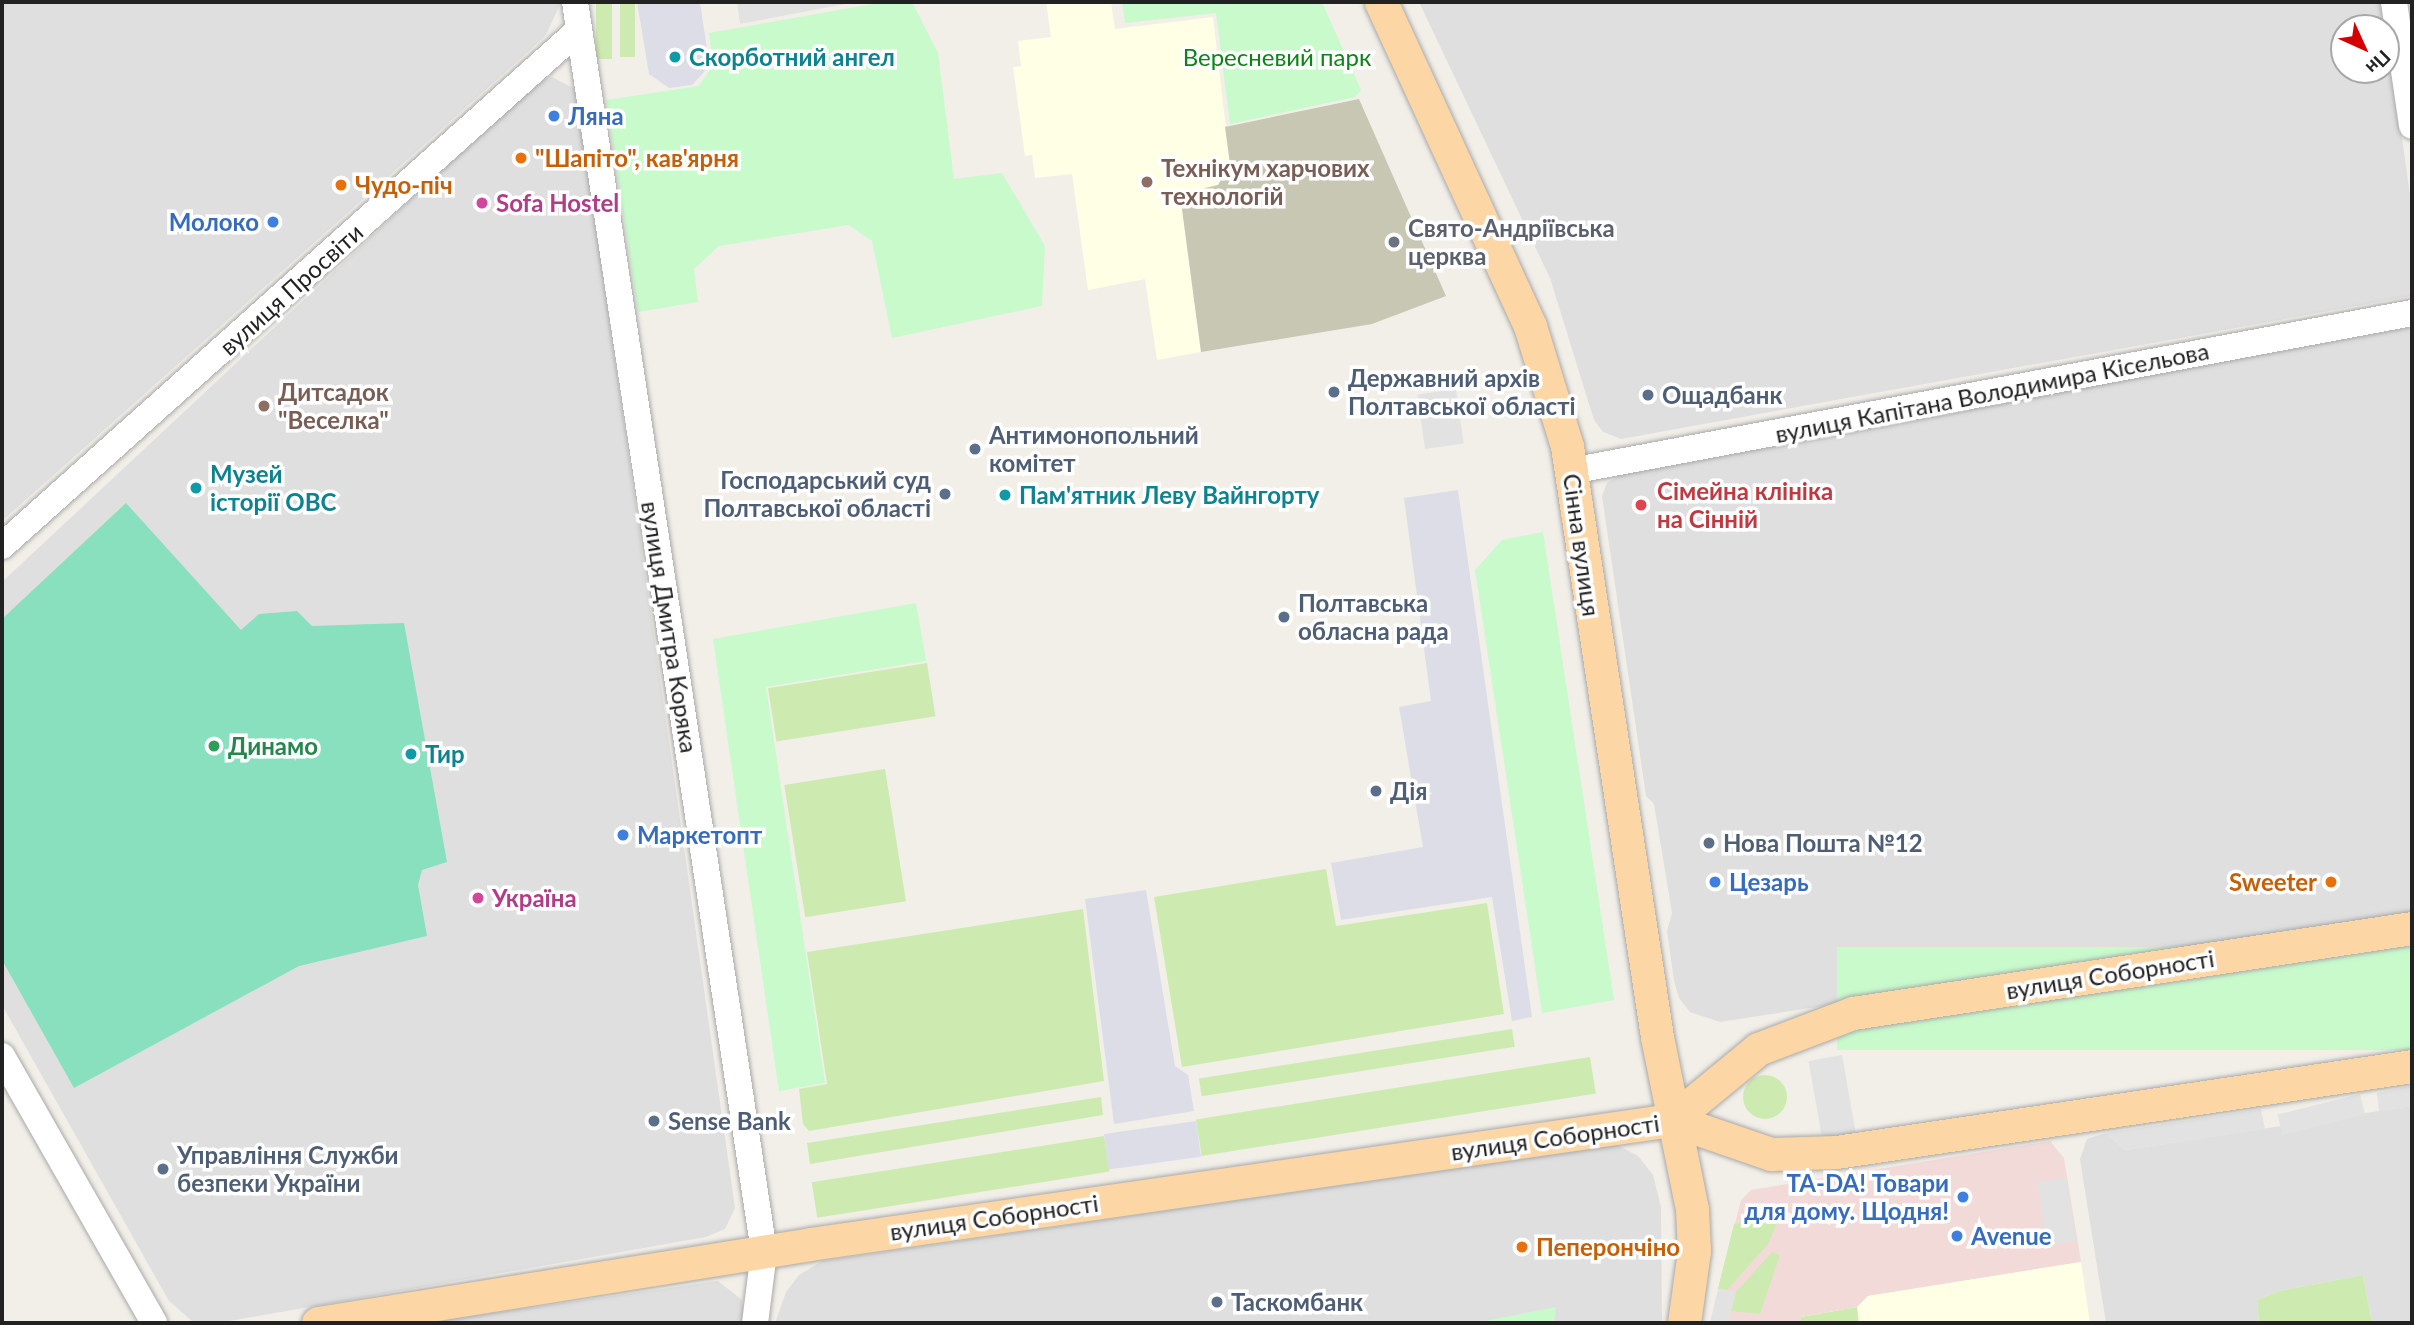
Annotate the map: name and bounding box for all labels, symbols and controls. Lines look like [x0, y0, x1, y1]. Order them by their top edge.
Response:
north arrow [2330, 14, 2400, 84]
place label: Скорботний ангел [689, 43, 895, 71]
park label: Вересневий парк [1183, 43, 1371, 71]
text: Пн [2362, 46, 2396, 80]
marker: Скорботний ангел [667, 49, 683, 65]
place label: Ляна [568, 102, 624, 130]
marker: Ляна [546, 108, 562, 124]
place label: "Шапіто", кав'ярня [535, 144, 739, 172]
marker: "Шапіто", кав'ярня [513, 150, 529, 166]
place label: Технікум харчових технологій [1161, 154, 1369, 210]
place label: Чудо-піч [355, 171, 453, 199]
marker: Технікум харчових технологій [1139, 174, 1155, 190]
marker: Чудо-піч [333, 177, 349, 193]
place label: Sofa Hostel [496, 189, 619, 217]
marker: Sofa Hostel [474, 195, 490, 211]
place label: Молоко [169, 208, 259, 236]
marker: Молоко [265, 214, 281, 230]
place label: Свято-Андріївська церква [1408, 214, 1615, 270]
street label: вулиця Просвіти [213, 217, 369, 361]
marker: Свято-Андріївська церква [1386, 234, 1402, 250]
street label: вулиця Капітана Володимира Кісельова [1773, 336, 2211, 448]
place label: Державний архів Полтавської області [1348, 364, 1576, 420]
place label: Дитсадок "Веселка" [278, 378, 389, 434]
place label: Ощадбанк [1662, 381, 1782, 409]
marker: Державний архів Полтавської області [1326, 384, 1342, 400]
marker: Ощадбанк [1640, 387, 1656, 403]
marker: Дитсадок "Веселка" [256, 398, 272, 414]
place label: Антимонопольний комітет [989, 421, 1199, 477]
marker: Антимонопольний комітет [967, 441, 983, 457]
place label: Музей історії ОВС [210, 460, 336, 516]
place label: Господарський суд Полтавської області [703, 466, 931, 522]
street label: Сінна вулиця [1558, 472, 1606, 618]
place label: Сімейна клініка на Сінній [1657, 477, 1833, 533]
marker: Музей історії ОВС [188, 480, 204, 496]
place label: Пам'ятник Леву Вайнгорту [1019, 481, 1319, 509]
marker: Господарський суд Полтавської області [937, 486, 953, 502]
marker: Пам'ятник Леву Вайнгорту [997, 487, 1013, 503]
marker: Сімейна клініка на Сінній [1631, 495, 1651, 515]
street label: вулиця Дмитра Коряка [636, 499, 704, 755]
place label: Полтавська обласна рада [1298, 589, 1449, 645]
marker: Полтавська обласна рада [1276, 609, 1292, 625]
place label: Динамо [228, 732, 318, 760]
marker: Динамо [206, 738, 222, 754]
place label: Тир [425, 740, 465, 768]
marker: Тир [403, 746, 419, 762]
place label: Дія [1390, 777, 1427, 805]
marker: Дія [1368, 783, 1384, 799]
place label: Маркетопт [637, 821, 762, 849]
marker: Маркетопт [615, 827, 631, 843]
place label: Нова Пошта №12 [1723, 829, 1923, 857]
marker: Нова Пошта №12 [1701, 835, 1717, 851]
place label: Цезарь [1729, 868, 1809, 896]
place label: Sweeter [2229, 868, 2317, 896]
marker: Цезарь [1707, 874, 1723, 890]
marker: Sweeter [2323, 874, 2339, 890]
place label: Україна [492, 884, 577, 912]
marker: Україна [470, 890, 486, 906]
street label: вулиця Соборності [2004, 943, 2216, 1005]
place label: Sense Bank [668, 1107, 791, 1135]
street label: вулиця Соборності [1449, 1108, 1661, 1166]
marker: Sense Bank [646, 1113, 662, 1129]
place label: Управління Служби безпеки України [177, 1141, 399, 1197]
marker: Управління Служби безпеки України [155, 1161, 171, 1177]
place label: TA-DA! Товари для дому. Щодня! [1744, 1169, 1949, 1225]
street label: вулиця Соборності [888, 1188, 1100, 1246]
marker: TA-DA! Товари для дому. Щодня! [1955, 1189, 1971, 1205]
place label: Avenue [1971, 1222, 2052, 1250]
marker: Avenue [1949, 1228, 1965, 1244]
place label: Пеперончіно [1536, 1233, 1680, 1261]
marker: Пеперончіно [1514, 1239, 1530, 1255]
place label: Таскомбанк [1231, 1288, 1363, 1316]
marker: Таскомбанк [1209, 1294, 1225, 1310]

